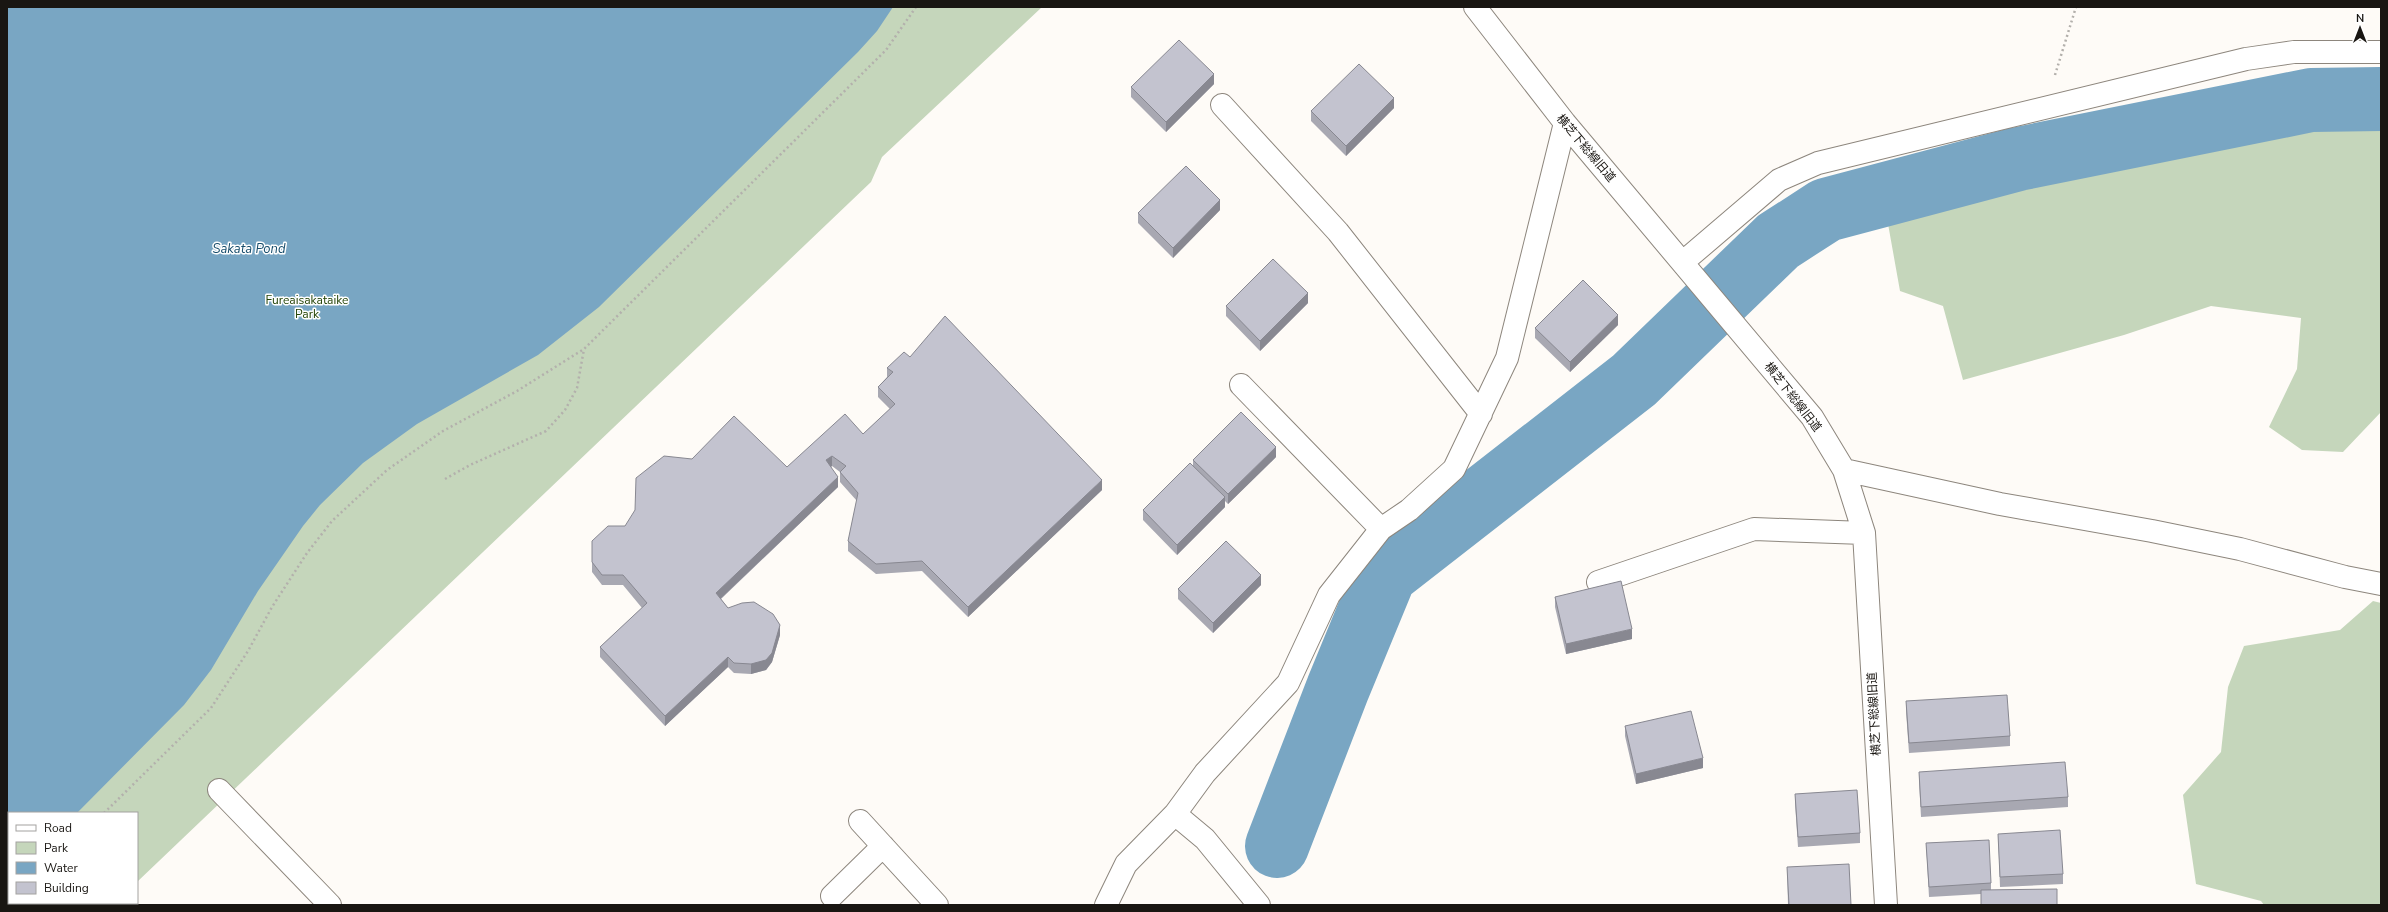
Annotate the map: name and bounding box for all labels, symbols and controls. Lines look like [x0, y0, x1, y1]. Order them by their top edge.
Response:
north arrow [2340, 8, 2380, 48]
text: N [2356, 11, 2364, 26]
street label: 横芝下総線旧道 [1553, 111, 1619, 185]
water label: Sakata Pond [212, 240, 286, 258]
park label: Fureaisakataike Park [266, 292, 348, 322]
street label: 横芝下総線旧道 [1761, 359, 1825, 435]
street label: 横芝下総線旧道 [1864, 672, 1884, 756]
legend [8, 812, 138, 904]
text: Road [44, 820, 72, 836]
text: Park [44, 840, 69, 856]
text: Water [44, 860, 78, 876]
text: Building [44, 880, 89, 896]

